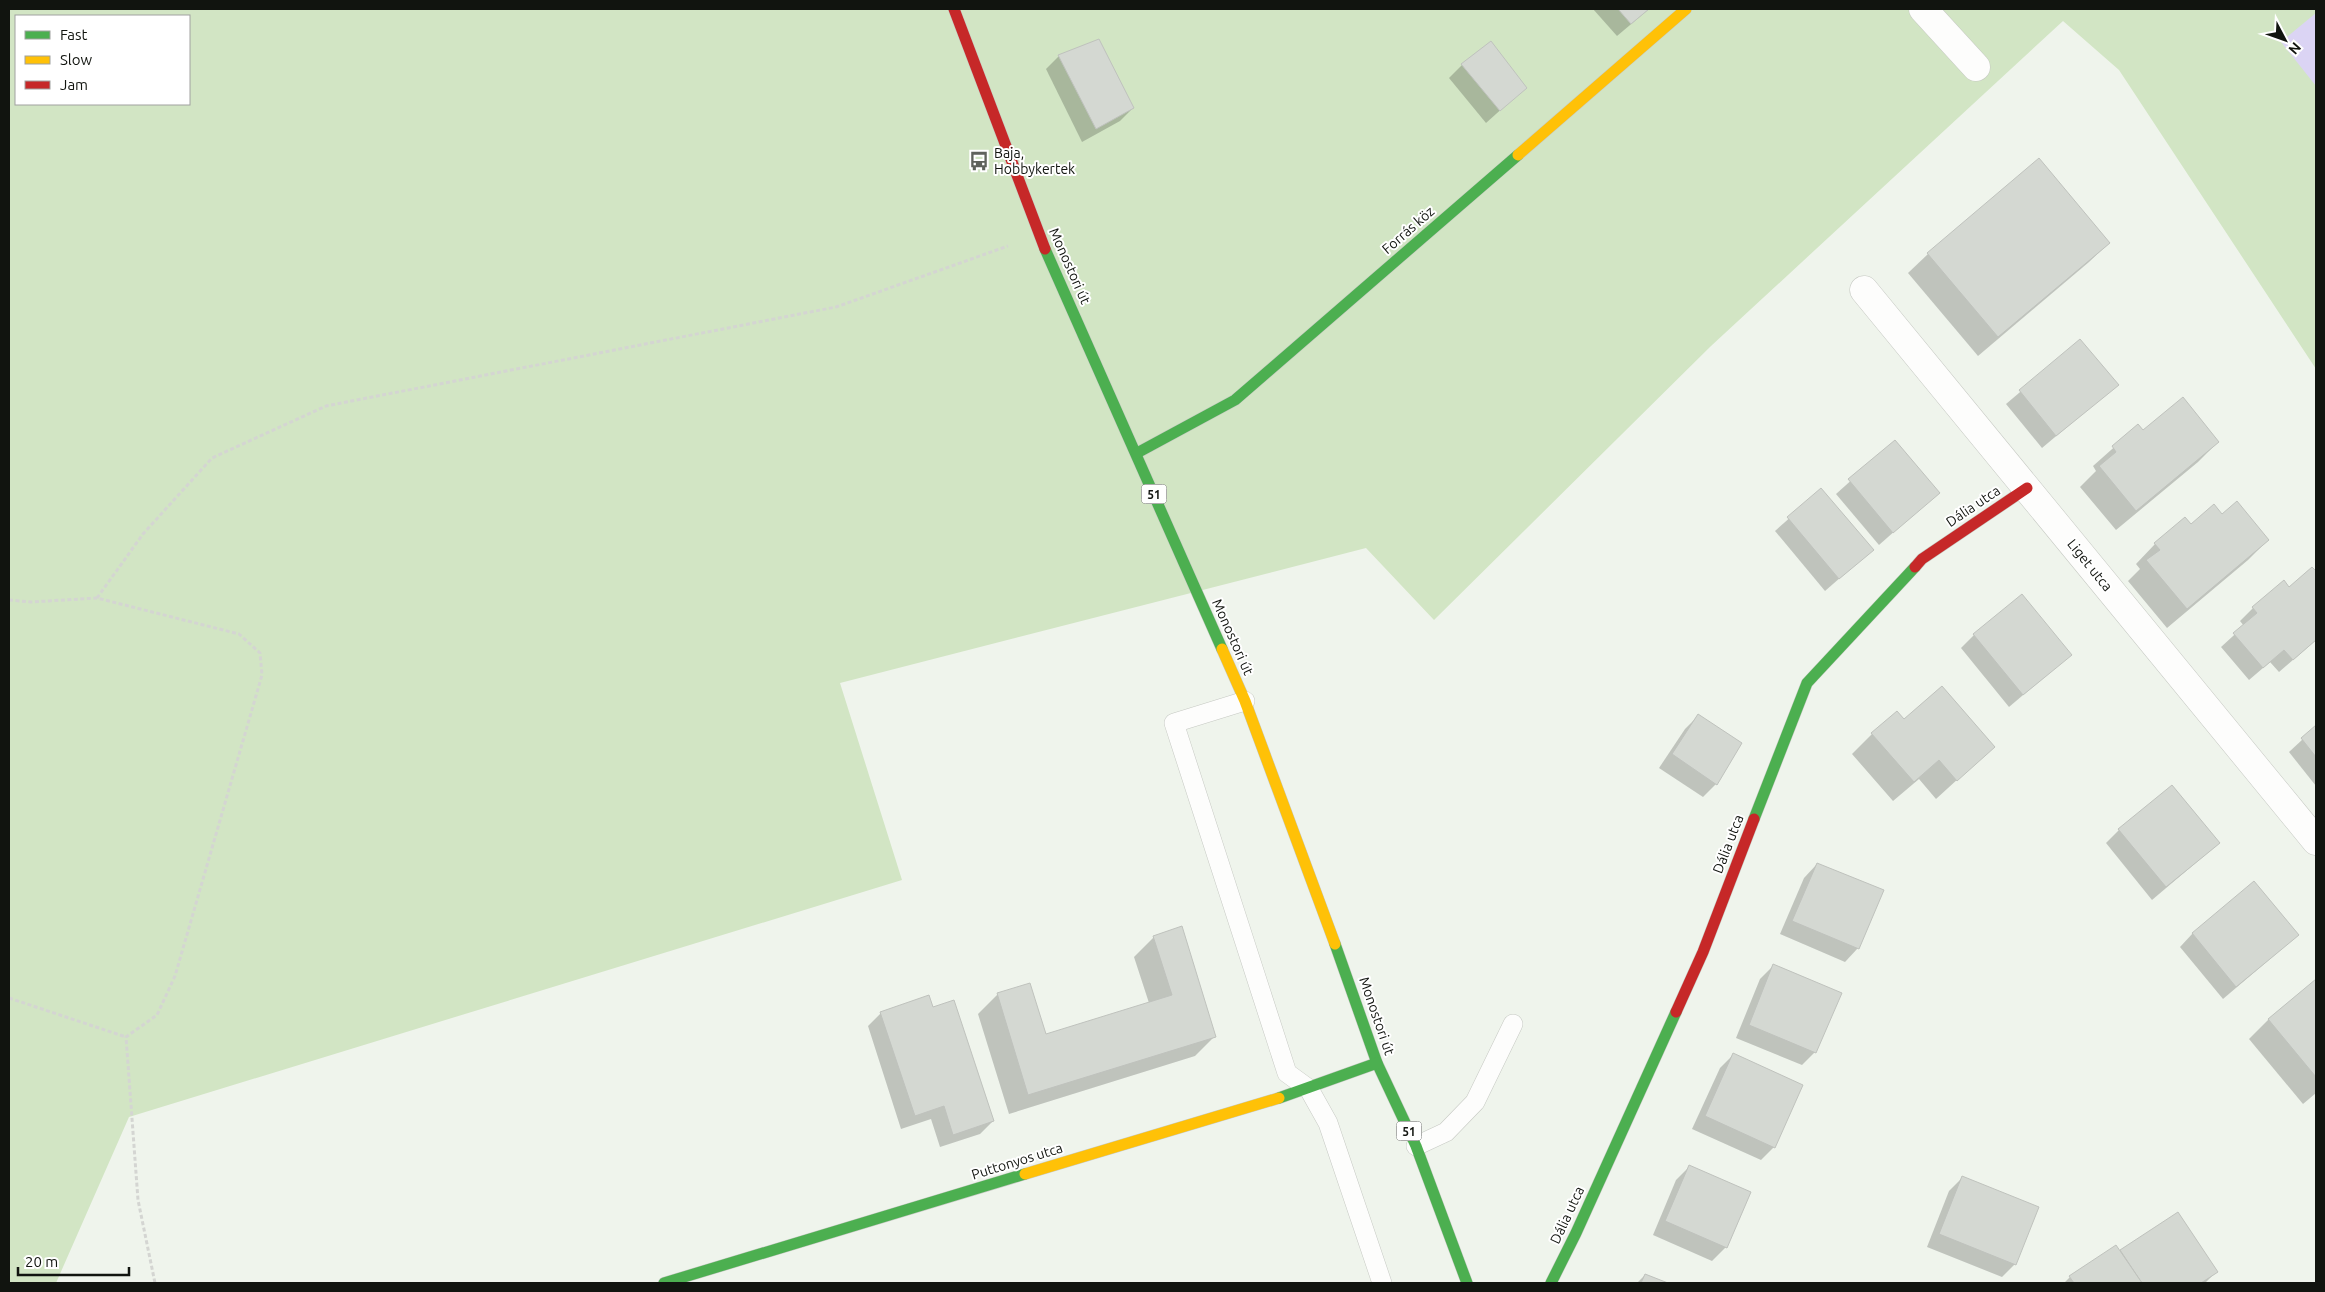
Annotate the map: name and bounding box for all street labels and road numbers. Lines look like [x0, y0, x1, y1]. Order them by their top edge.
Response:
street label: Forrás köz [1379, 203, 1437, 257]
street label: Monostori út [1046, 225, 1094, 307]
street label: Dália utca [1943, 482, 2003, 530]
road number: 51 [1142, 484, 1166, 504]
street label: Liget utca [2064, 536, 2116, 594]
street label: Monostori út [1209, 596, 1257, 678]
street label: Dália utca [1709, 812, 1747, 876]
street label: Monostori út [1356, 975, 1398, 1058]
road number: 51 [1396, 1122, 1422, 1140]
street label: Puttonyos utca [969, 1139, 1065, 1183]
street label: Dália utca [1547, 1184, 1587, 1246]

